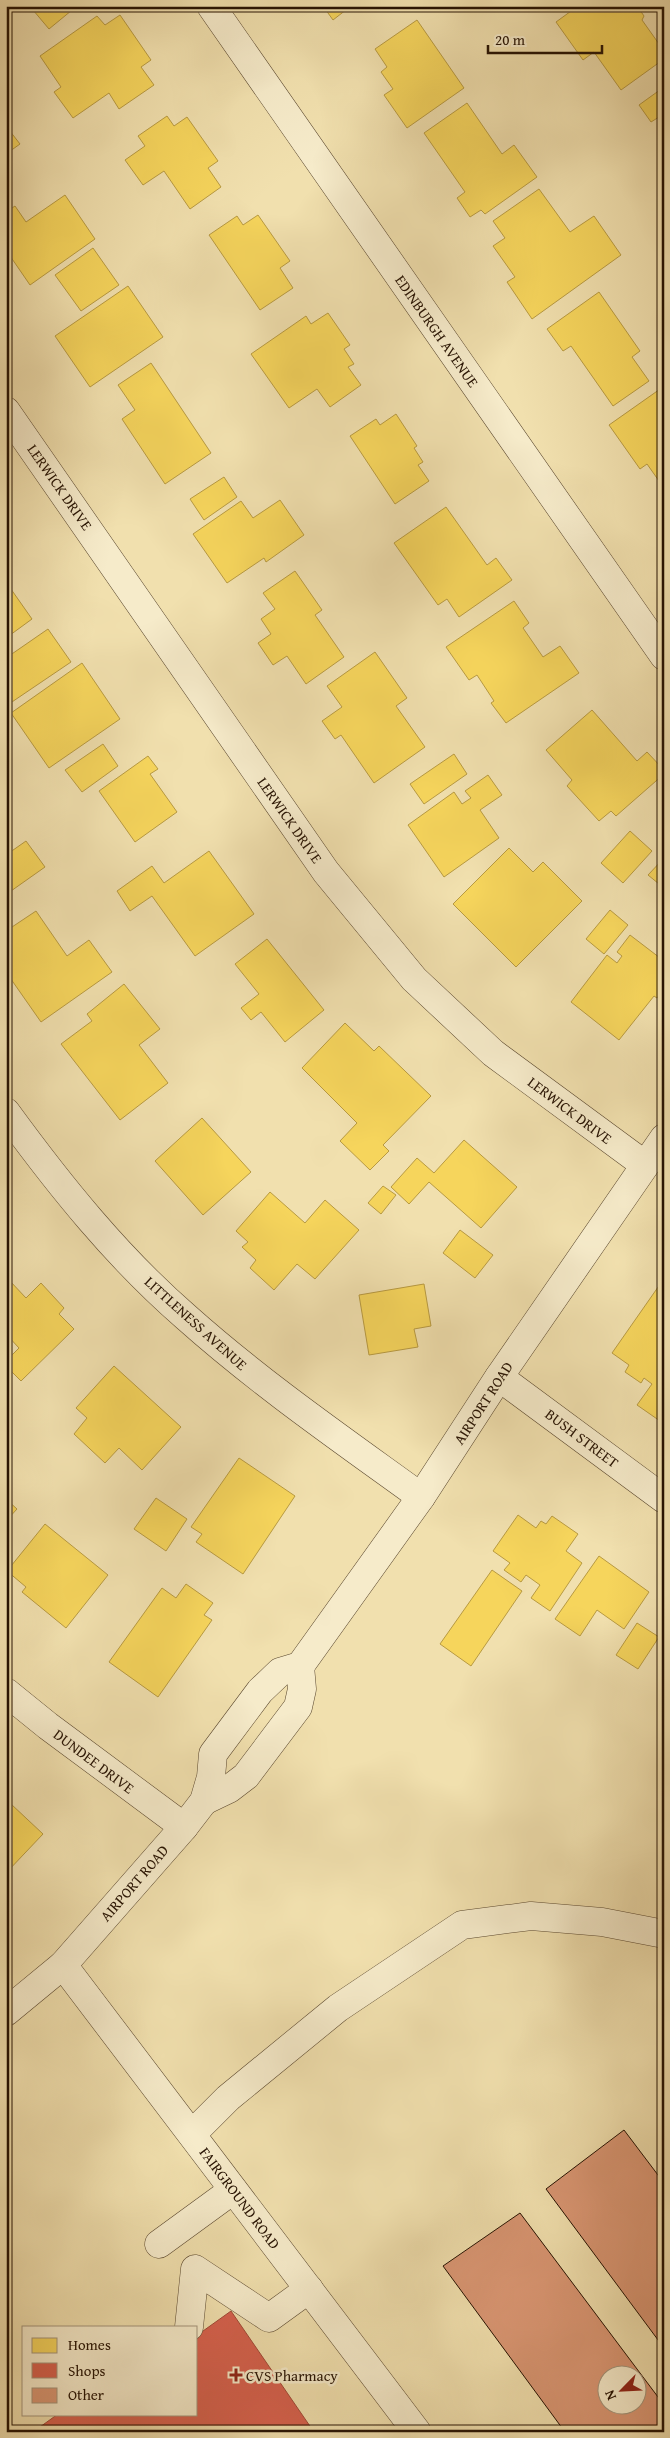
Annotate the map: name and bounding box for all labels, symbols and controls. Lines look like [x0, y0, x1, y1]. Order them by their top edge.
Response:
scale bar [488, 22, 601, 54]
text: 20 m [495, 29, 526, 50]
street label: EDINBURGH AVENUE [390, 271, 484, 392]
street label: LERWICK DRIVE [23, 440, 98, 535]
street label: LERWICK DRIVE [253, 773, 328, 868]
street label: LERWICK DRIVE [524, 1071, 617, 1149]
street label: LITTLENESS AVENUE [140, 1271, 252, 1375]
street label: AIRPORT ROAD [448, 1357, 518, 1449]
street label: BUSH STREET [541, 1403, 623, 1473]
street label: DUNDEE DRIVE [49, 1724, 139, 1799]
street label: AIRPORT ROAD [95, 1840, 173, 1926]
street label: FAIRGROUND ROAD [195, 2143, 285, 2253]
legend [22, 2326, 198, 2416]
text: Homes [68, 2334, 111, 2355]
text: Shops [68, 2360, 105, 2381]
place label: CVS Pharmacy [246, 2365, 338, 2386]
north arrow [598, 2366, 648, 2416]
marker: CVS Pharmacy [230, 2369, 242, 2381]
text: Other [68, 2384, 104, 2405]
text: N [599, 2386, 621, 2404]

